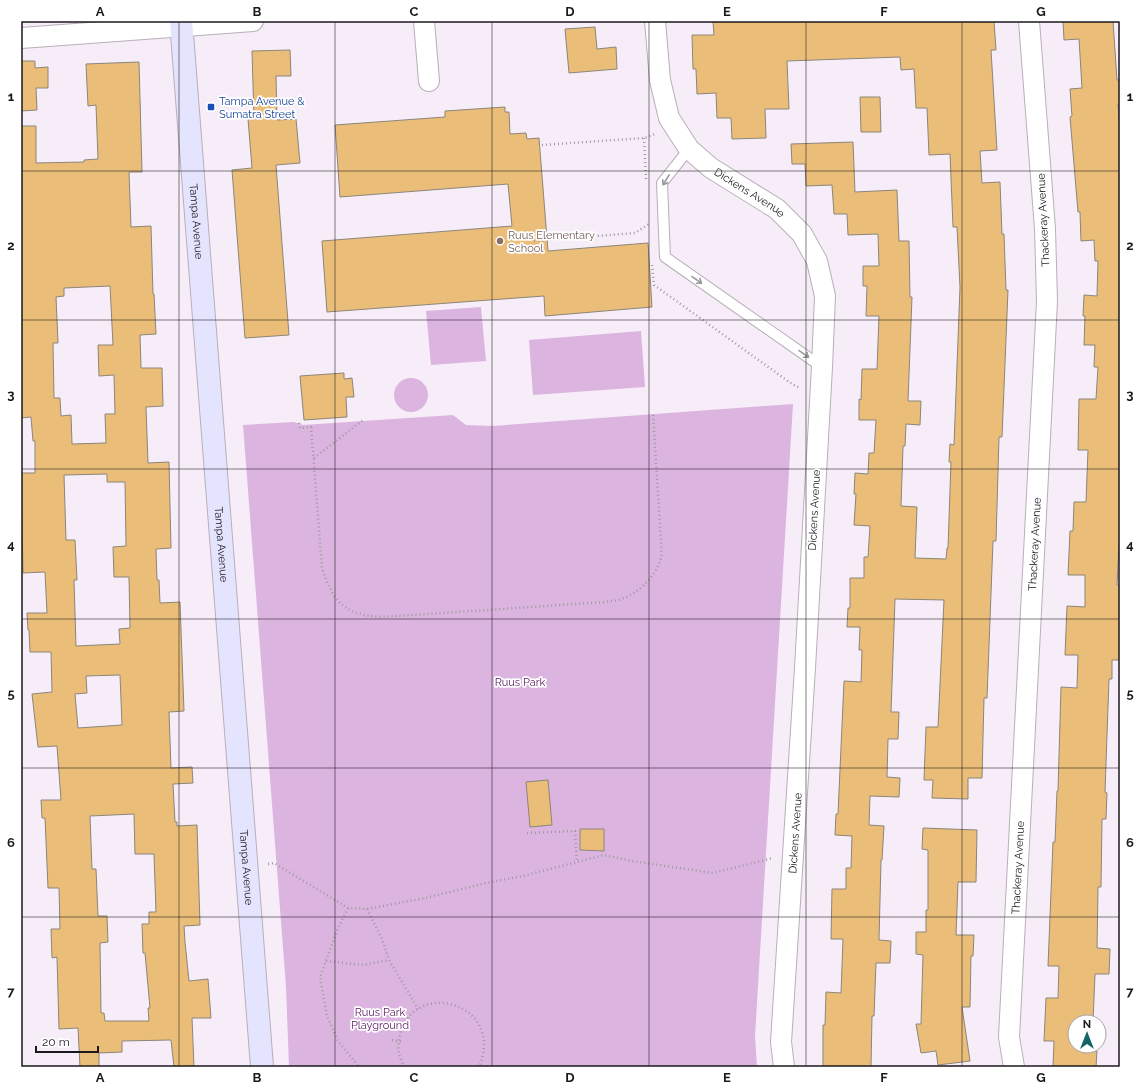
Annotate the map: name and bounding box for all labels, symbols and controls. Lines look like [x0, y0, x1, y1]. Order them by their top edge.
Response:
text: A [96, 4, 105, 19]
text: B [253, 4, 262, 19]
text: C [410, 4, 419, 19]
text: D [565, 4, 575, 19]
text: E [723, 4, 731, 19]
text: F [880, 4, 888, 19]
text: G [1036, 4, 1046, 19]
text: 1 [8, 89, 15, 104]
text: 1 [1127, 89, 1134, 104]
place label: Tampa Avenue & Sumatra Street [219, 95, 305, 121]
marker: Tampa Avenue & Sumatra Street [206, 102, 216, 112]
street label: Dickens Avenue [712, 166, 788, 220]
street label: Thackeray Avenue [1035, 172, 1052, 267]
one-way arrow [661, 174, 670, 185]
street label: Tampa Avenue [187, 183, 205, 260]
place label: Ruus Elementary School [508, 229, 595, 255]
marker: Ruus Elementary School [495, 236, 505, 246]
text: 2 [7, 238, 15, 253]
text: 2 [1126, 238, 1134, 253]
one-way arrow [692, 276, 703, 284]
one-way arrow [798, 350, 809, 358]
text: 3 [7, 387, 15, 402]
text: 3 [1126, 387, 1134, 402]
street label: Dickens Avenue [806, 469, 823, 551]
street label: Thackeray Avenue [1026, 496, 1044, 591]
street label: Tampa Avenue [212, 506, 230, 583]
text: 4 [7, 537, 15, 552]
text: 4 [1126, 537, 1134, 552]
park label: Ruus Park [495, 676, 546, 689]
text: 5 [7, 686, 15, 701]
text: 5 [1126, 686, 1134, 701]
street label: Dickens Avenue [786, 792, 805, 874]
street label: Thackeray Avenue [1009, 820, 1027, 915]
street label: Tampa Avenue [237, 829, 255, 906]
text: 6 [7, 835, 15, 850]
text: 6 [1126, 835, 1134, 850]
text: 7 [7, 984, 15, 999]
text: 7 [1126, 984, 1134, 999]
park label: Ruus Park Playground [351, 1006, 409, 1032]
north arrow [1067, 1014, 1107, 1054]
text: N [1083, 1018, 1091, 1031]
scale bar [36, 1028, 98, 1054]
text: 20 m [42, 1035, 70, 1049]
text: A [96, 1070, 105, 1085]
text: B [253, 1070, 262, 1085]
text: C [410, 1070, 419, 1085]
text: D [565, 1070, 575, 1085]
text: E [723, 1070, 731, 1085]
text: F [880, 1070, 888, 1085]
text: G [1036, 1070, 1046, 1085]

